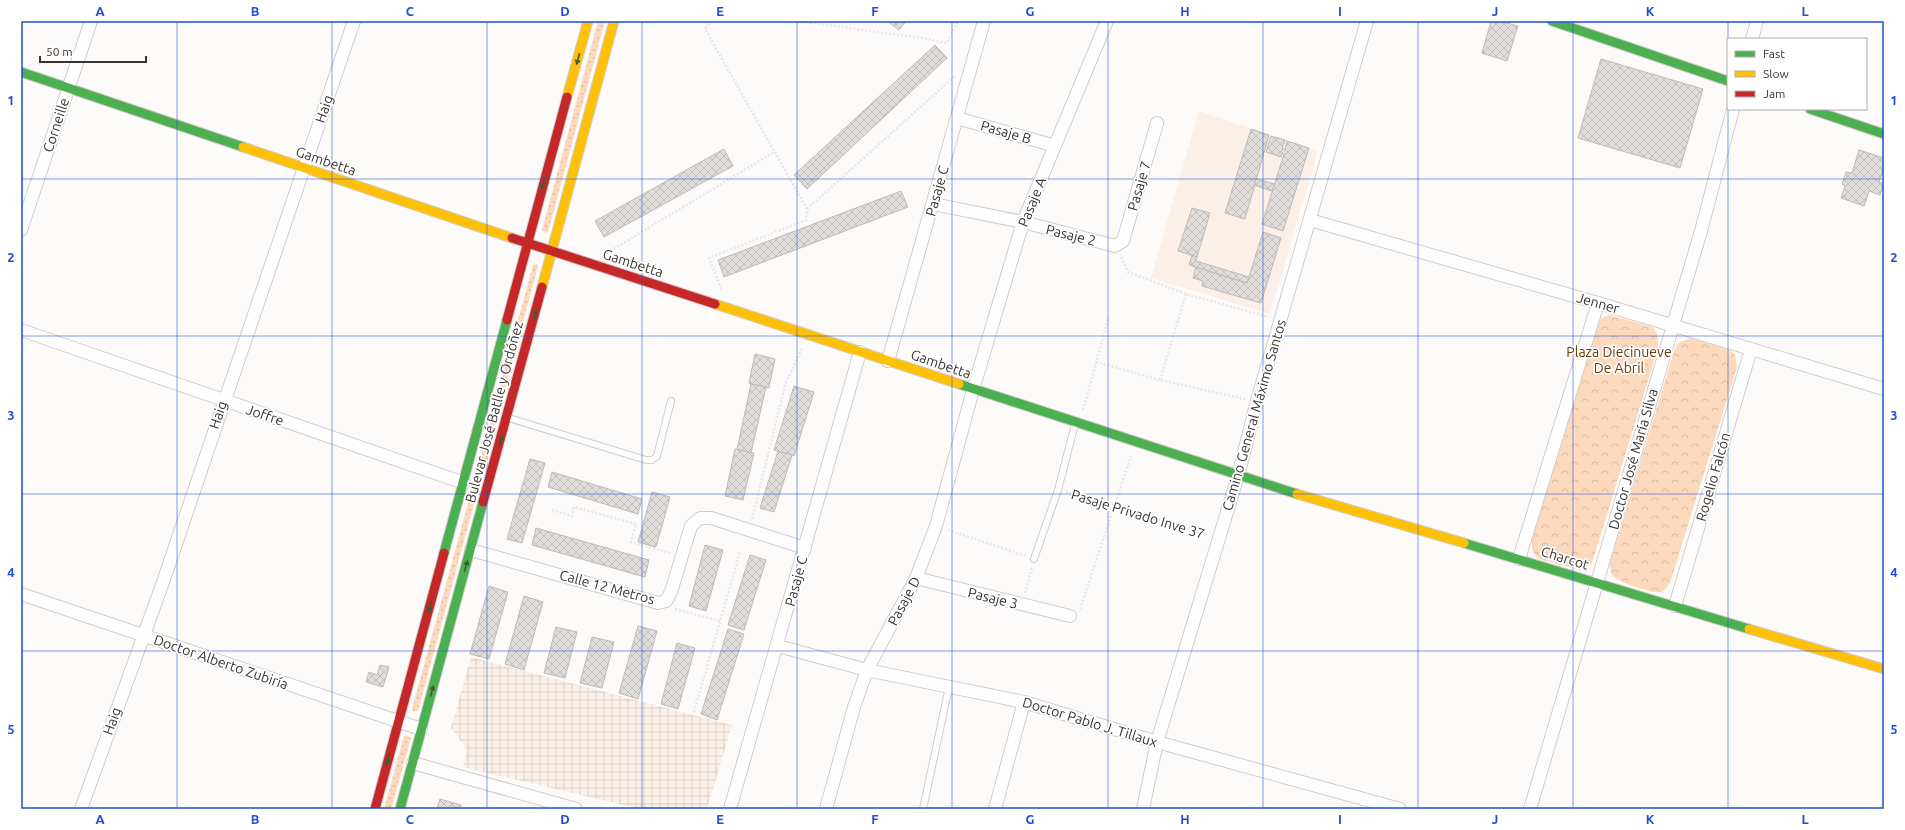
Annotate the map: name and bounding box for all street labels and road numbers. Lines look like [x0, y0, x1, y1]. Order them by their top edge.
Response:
street label: Haig [312, 93, 336, 125]
street label: Corneille [40, 96, 72, 154]
street label: Pasaje B [979, 117, 1033, 147]
street label: Gambetta [294, 143, 358, 179]
street label: Pasaje 7 [1124, 159, 1154, 213]
street label: Pasaje C [922, 164, 952, 218]
street label: Pasaje A [1015, 175, 1049, 229]
street label: Pasaje 2 [1044, 221, 1098, 249]
street label: Gambetta [601, 246, 665, 280]
street label: Jenner [1575, 289, 1622, 317]
street label: Camino General Máximo Santos [1219, 317, 1289, 513]
street label: Bulevar José Batlle y Ordóñez [462, 319, 526, 505]
street label: Gambetta [909, 346, 973, 382]
street label: Doctor José María Silva [1605, 387, 1661, 531]
street label: Haig [206, 399, 230, 431]
street label: Joffre [244, 401, 286, 429]
street label: Rogelio Falcón [1693, 431, 1733, 523]
street label: Pasaje Privado Inve 37 [1069, 486, 1207, 542]
street label: Charcot [1539, 543, 1591, 573]
street label: Pasaje C [782, 554, 811, 608]
street label: Calle 12 Metros [558, 567, 656, 607]
street label: Pasaje D [885, 574, 924, 628]
street label: Pasaje 3 [966, 584, 1020, 612]
street label: Doctor Alberto Zubiría [152, 631, 290, 693]
street label: Doctor Pablo J. Tillaux [1021, 694, 1159, 750]
street label: Haig [100, 705, 124, 737]

